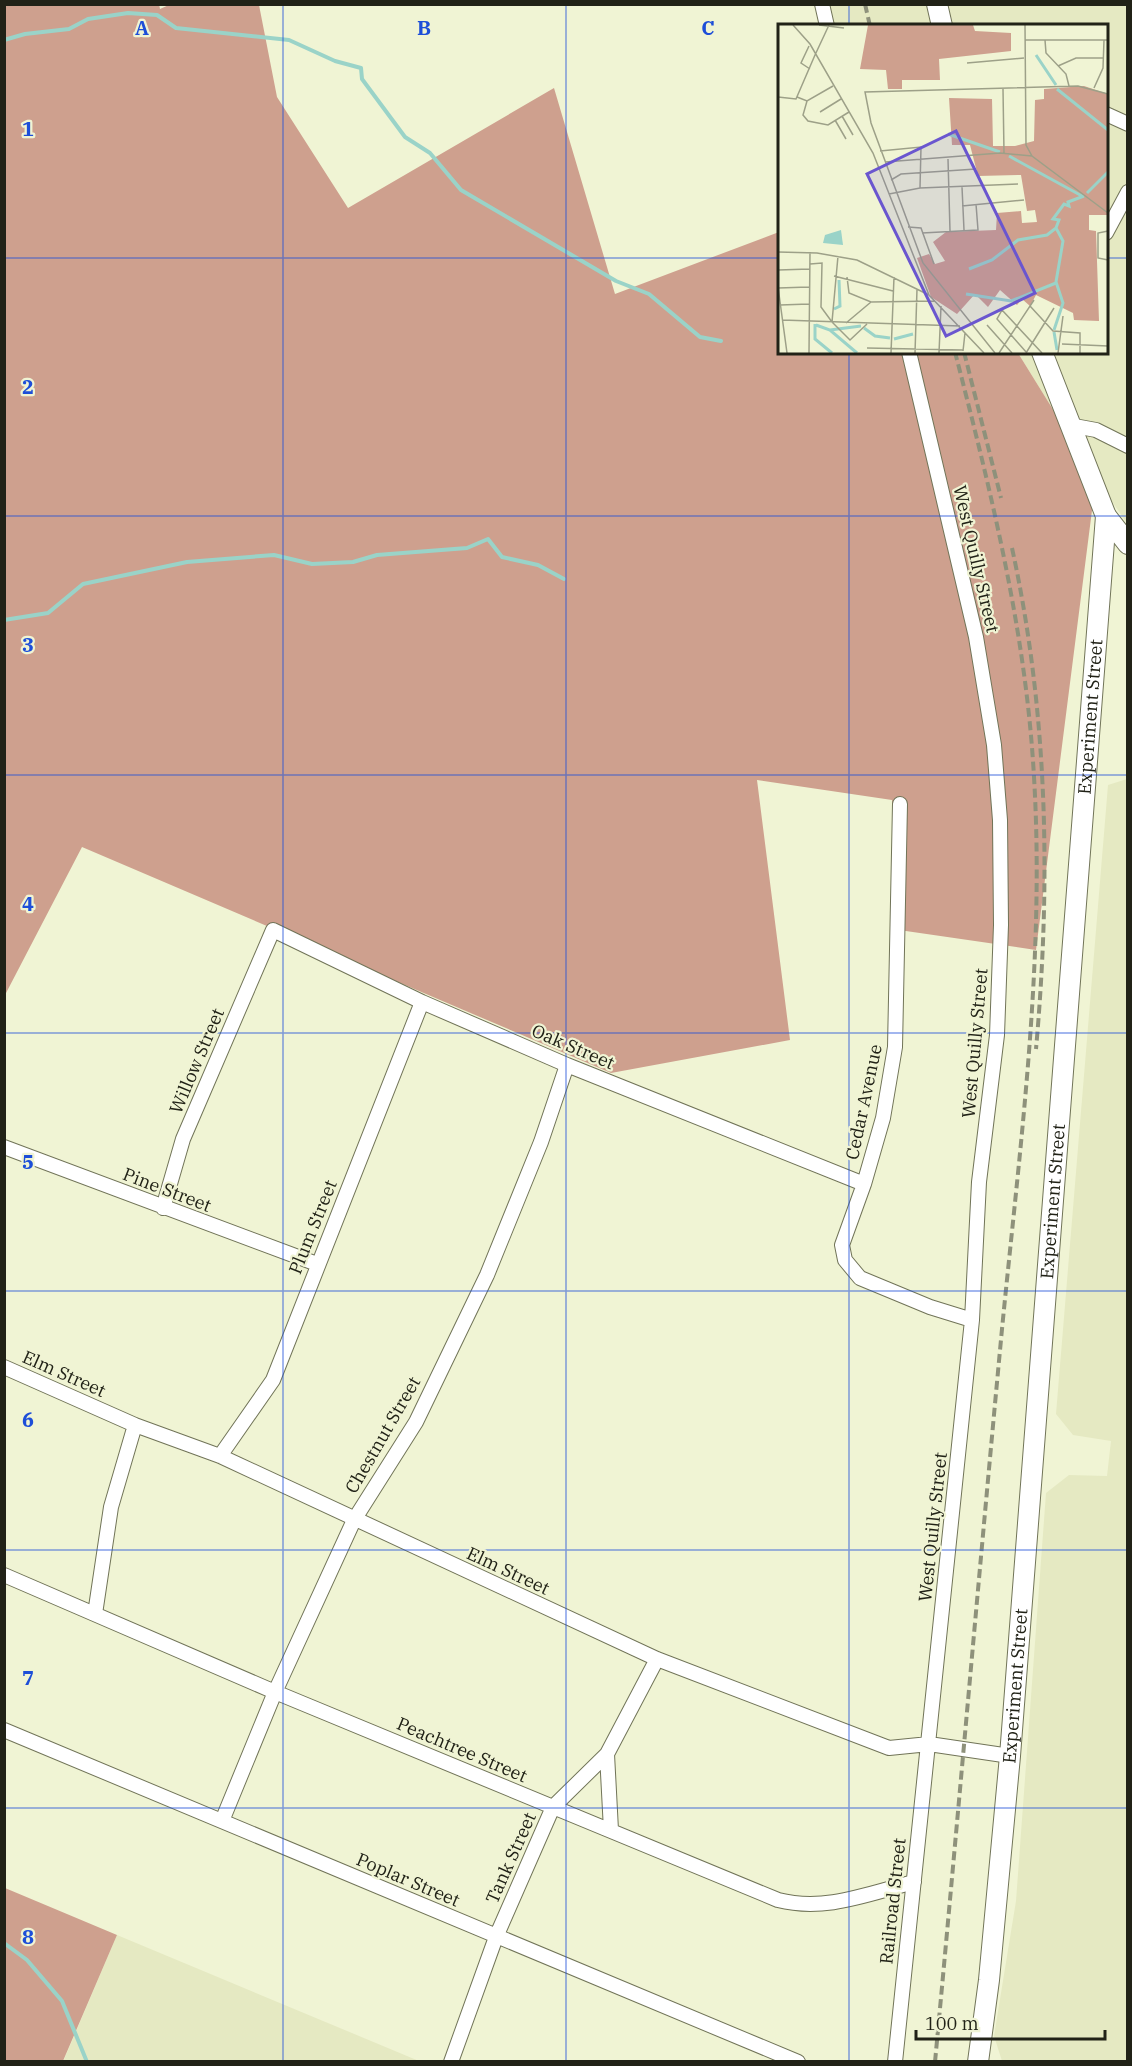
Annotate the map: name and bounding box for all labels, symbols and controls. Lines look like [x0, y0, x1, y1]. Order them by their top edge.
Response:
text: A [135, 14, 149, 41]
text: B [417, 14, 431, 41]
text: C [701, 14, 715, 41]
inset map [778, 24, 1108, 354]
text: 1 [22, 115, 34, 142]
text: 2 [22, 373, 34, 400]
street label: West Quilly Street [948, 483, 1005, 635]
text: 3 [22, 631, 34, 658]
street label: Experiment Street [1072, 638, 1107, 795]
text: 4 [22, 890, 34, 917]
street label: West Quilly Street [956, 967, 993, 1119]
street label: Willow Street [164, 1005, 229, 1117]
street label: Oak Street [528, 1019, 618, 1074]
street label: Cedar Avenue [840, 1042, 887, 1162]
street label: Experiment Street [1035, 1123, 1070, 1280]
text: 5 [22, 1148, 34, 1175]
street label: Pine Street [120, 1162, 215, 1217]
street label: Plum Street [283, 1176, 342, 1277]
street label: Elm Street [19, 1345, 109, 1402]
street label: Chestnut Street [340, 1372, 425, 1497]
text: 6 [22, 1406, 34, 1433]
street label: West Quilly Street [913, 1451, 952, 1603]
street label: Elm Street [463, 1541, 553, 1600]
street label: Experiment Street [997, 1607, 1032, 1765]
text: 7 [22, 1664, 34, 1691]
street label: Peachtree Street [394, 1712, 531, 1787]
street label: Tank Street [480, 1809, 541, 1907]
street label: Railroad Street [874, 1837, 911, 1965]
street label: Poplar Street [353, 1847, 463, 1912]
text: 8 [22, 1923, 34, 1950]
scale bar [916, 2003, 1105, 2041]
text: 100 m [925, 2012, 979, 2035]

